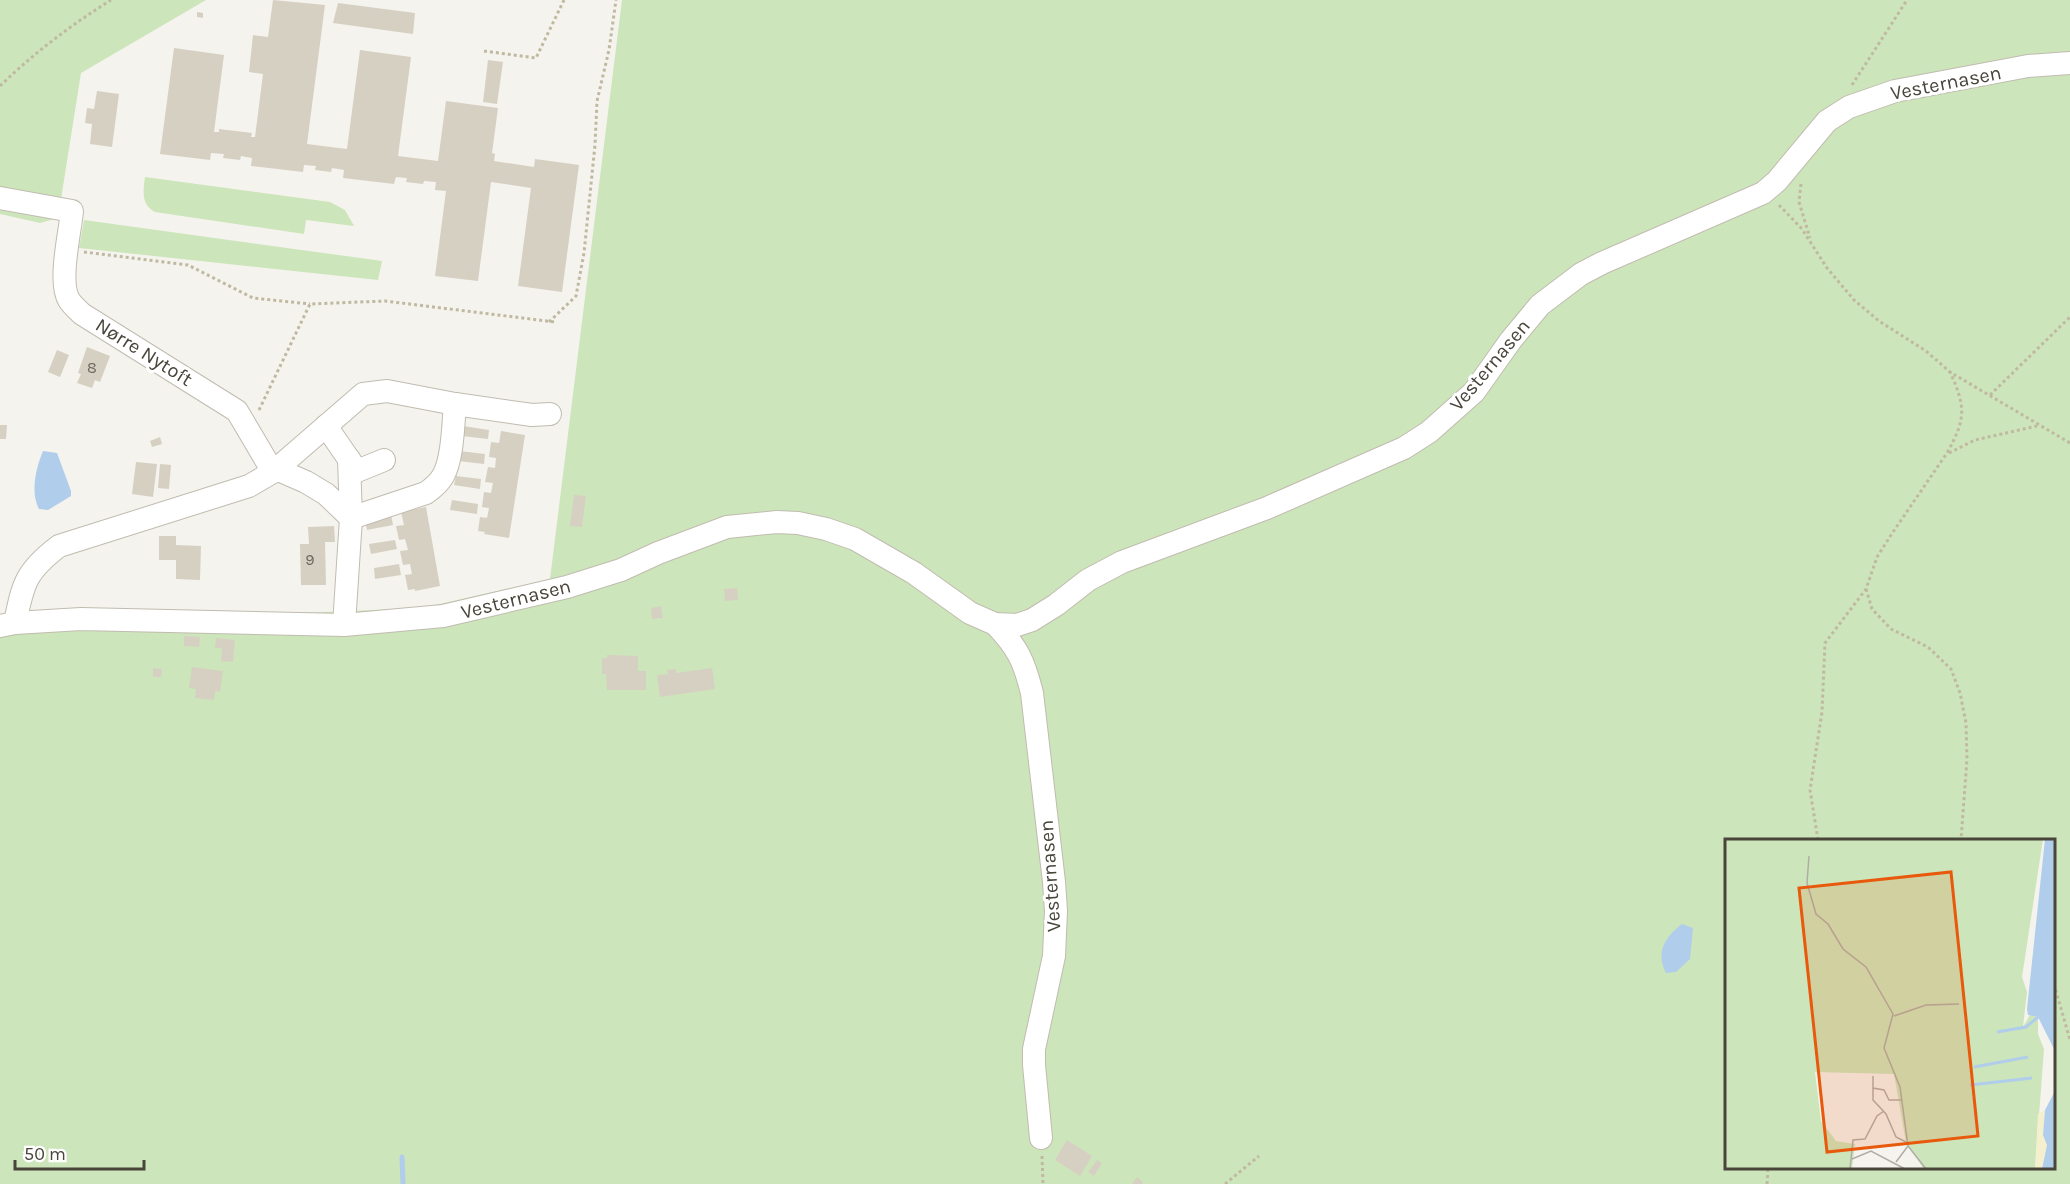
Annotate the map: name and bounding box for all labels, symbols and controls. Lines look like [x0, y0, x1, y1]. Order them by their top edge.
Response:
street label: Vesternasen [1889, 61, 2003, 105]
street label: Nørre Nytoft [91, 313, 197, 391]
street label: Vesternasen [1445, 315, 1535, 415]
house number: 8 [87, 358, 97, 377]
house number: 9 [305, 550, 315, 569]
street label: Vesternasen [459, 574, 573, 624]
street label: Vesternasen [1035, 819, 1065, 933]
inset map [1725, 839, 2055, 1169]
scale bar [15, 1133, 144, 1171]
text: 50 m [24, 1143, 66, 1165]

